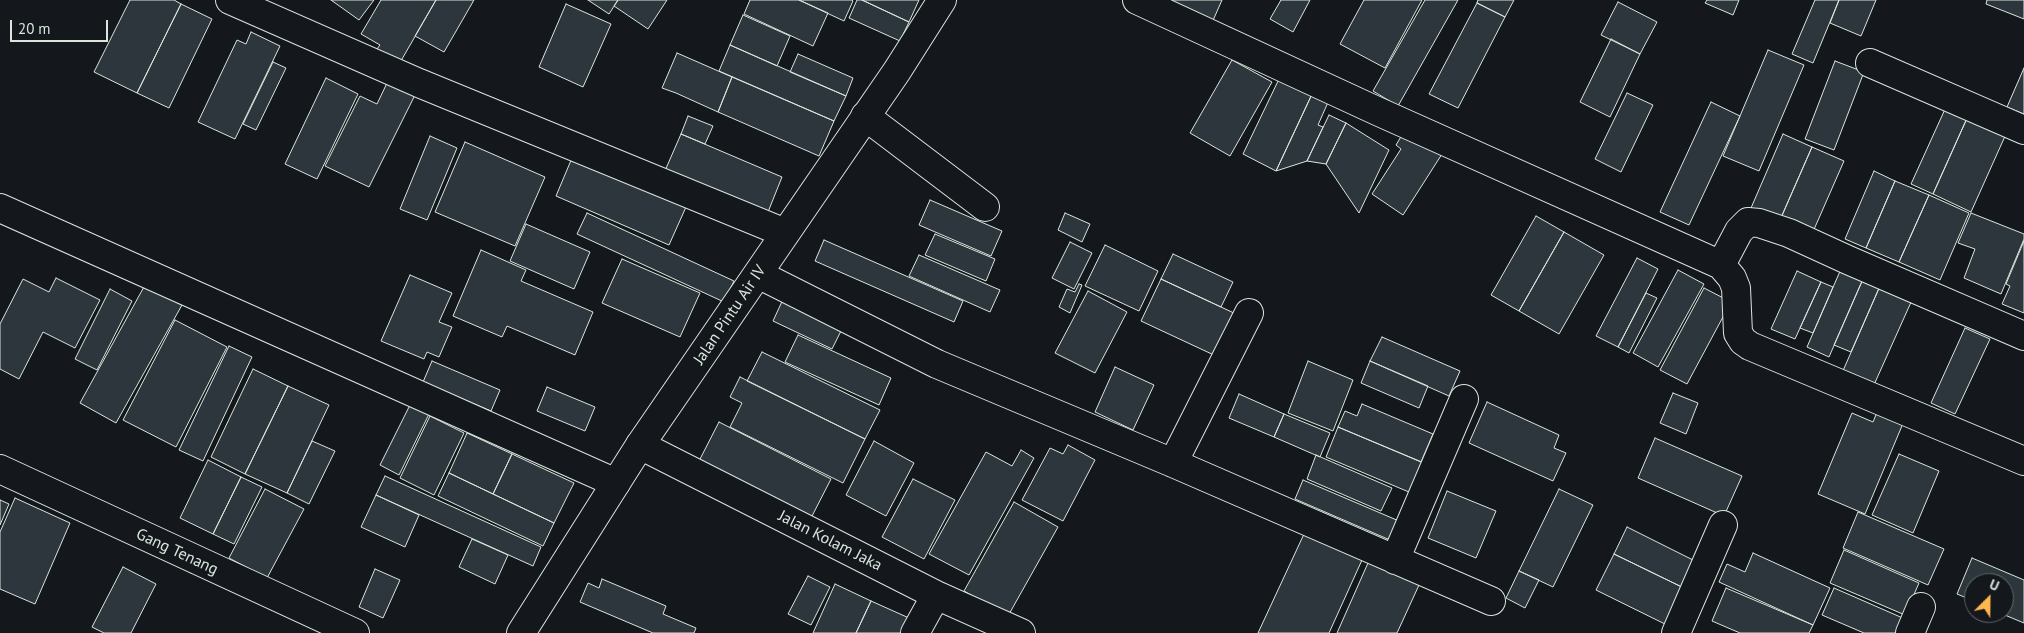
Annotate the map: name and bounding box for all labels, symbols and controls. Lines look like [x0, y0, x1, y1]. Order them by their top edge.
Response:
scale bar [12, 10, 110, 42]
text: 20 m [18, 19, 51, 38]
street label: Jalan Pintu Air IV [690, 262, 770, 368]
street label: Jalan Kolam Jaka [775, 507, 885, 575]
street label: Gang Tenang [133, 525, 221, 579]
north arrow [1964, 573, 2014, 623]
text: U [1987, 575, 2002, 595]

